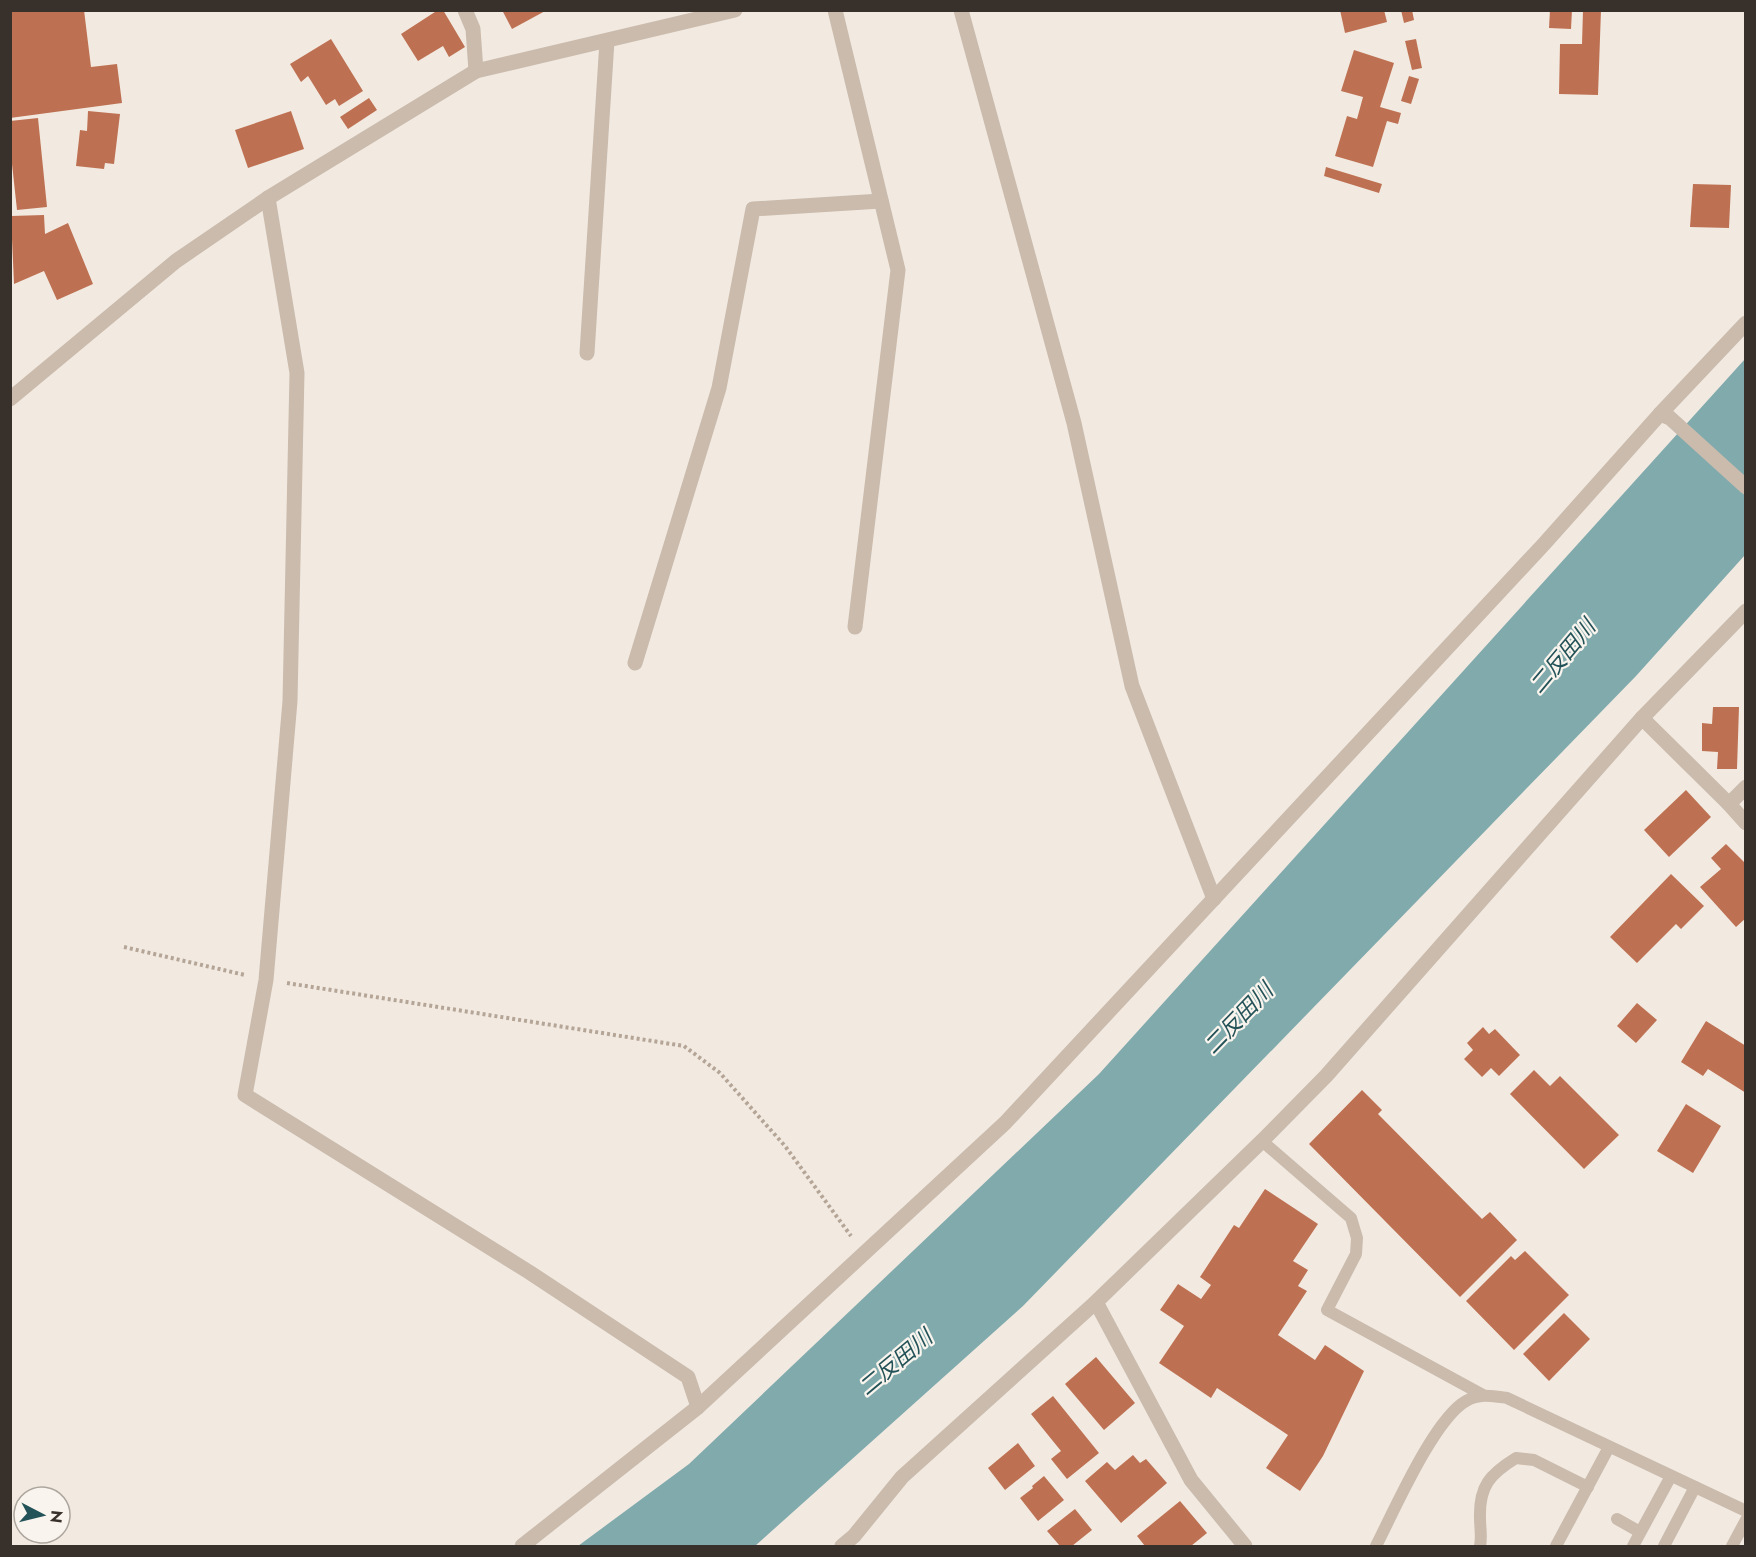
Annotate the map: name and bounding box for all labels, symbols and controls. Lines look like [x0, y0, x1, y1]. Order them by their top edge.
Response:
water label: 二反田川 [1521, 610, 1604, 700]
water label: 二反田川 [1196, 974, 1281, 1061]
water label: 二反田川 [851, 1320, 941, 1403]
north arrow [12, 1485, 72, 1545]
text: N [44, 1509, 69, 1524]

